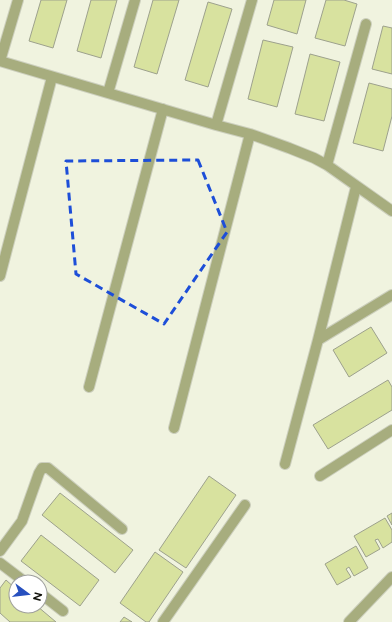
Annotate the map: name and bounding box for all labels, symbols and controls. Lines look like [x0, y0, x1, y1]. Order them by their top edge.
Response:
north arrow [8, 574, 48, 614]
text: N [30, 591, 45, 602]

